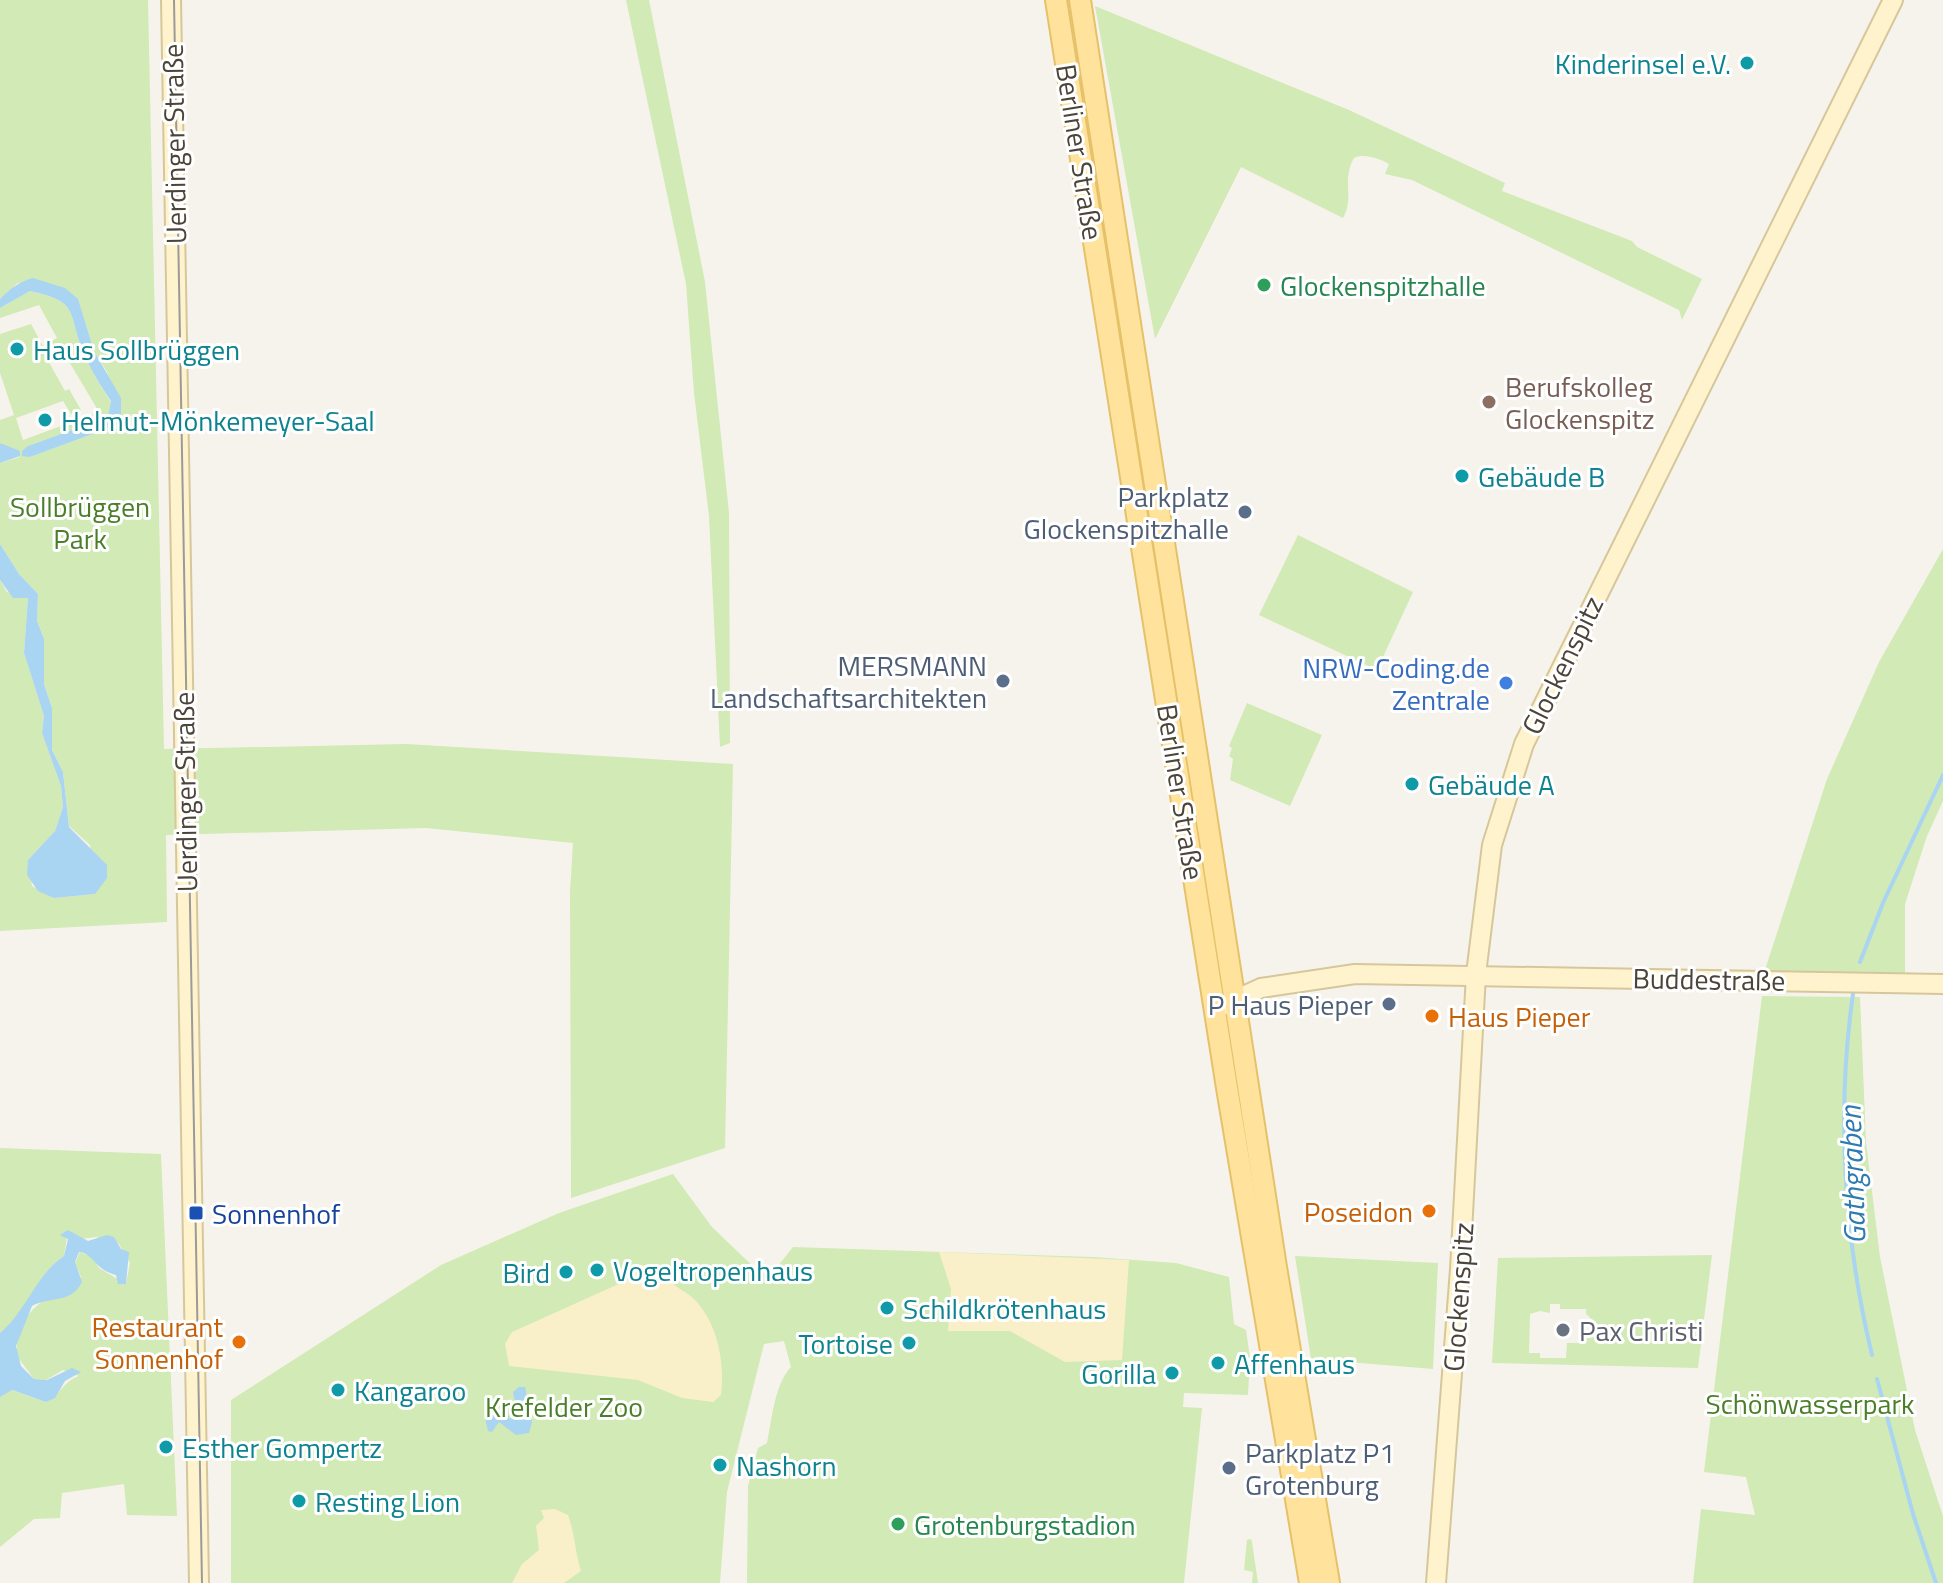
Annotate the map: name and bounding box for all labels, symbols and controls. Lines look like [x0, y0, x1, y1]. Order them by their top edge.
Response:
place label: Kinderinsel e.V. [1555, 42, 1731, 85]
street label: Uerdinger Straße [151, 43, 197, 245]
marker: Kinderinsel e.V. [1738, 54, 1756, 72]
street label: Berliner Straße [1045, 61, 1115, 243]
place label: Glockenspitzhalle [1280, 264, 1486, 307]
marker: Glockenspitzhalle [1255, 276, 1273, 294]
place label: Haus Sollbrüggen [33, 328, 240, 371]
marker: Haus Sollbrüggen [8, 340, 26, 358]
place label: Berufskolleg Glockenspitz [1505, 365, 1654, 440]
marker: Berufskolleg Glockenspitz [1480, 393, 1498, 411]
place label: Helmut-Mönkemeyer-Saal [61, 399, 375, 442]
marker: Helmut-Mönkemeyer-Saal [36, 411, 54, 429]
place label: Gebäude B [1478, 455, 1605, 498]
marker: Gebäude B [1453, 467, 1471, 485]
place label: Parkplatz Glockenspitzhalle [1023, 475, 1229, 550]
park label: Sollbrüggen Park [10, 485, 150, 560]
marker: Parkplatz Glockenspitzhalle [1236, 503, 1254, 521]
street label: Glockenspitz [1510, 588, 1614, 742]
place label: MERSMANN Landschaftsarchitekten [710, 644, 987, 719]
place label: NRW-Coding.de Zentrale [1302, 646, 1490, 721]
marker: MERSMANN Landschaftsarchitekten [994, 672, 1012, 690]
marker: NRW-Coding.de Zentrale [1497, 674, 1515, 692]
street label: Uerdinger Straße [162, 691, 208, 893]
street label: Berliner Straße [1146, 701, 1216, 883]
place label: Gebäude A [1428, 763, 1555, 806]
marker: Gebäude A [1403, 775, 1421, 793]
street label: Buddestraße [1632, 956, 1786, 1002]
place label: P Haus Pieper [1208, 983, 1373, 1026]
marker: P Haus Pieper [1380, 995, 1398, 1013]
place label: Haus Pieper [1448, 995, 1591, 1038]
marker: Haus Pieper [1423, 1007, 1441, 1025]
water label: Gathgraben [1827, 1104, 1877, 1245]
place label: Poseidon [1304, 1190, 1413, 1233]
place label: Sonnenhof [212, 1192, 341, 1235]
marker: Poseidon [1420, 1202, 1438, 1220]
marker: Sonnenhof [187, 1204, 205, 1222]
street label: Glockenspitz [1431, 1221, 1485, 1373]
place label: Vogeltropenhaus [613, 1249, 813, 1292]
place label: Bird [502, 1251, 550, 1294]
marker: Vogeltropenhaus [588, 1261, 606, 1279]
marker: Bird [557, 1263, 575, 1281]
place label: Schildkrötenhaus [903, 1287, 1106, 1330]
marker: Schildkrötenhaus [878, 1299, 896, 1317]
place label: Restaurant Sonnenhof [92, 1305, 224, 1380]
place label: Pax Christi [1579, 1309, 1703, 1352]
marker: Pax Christi [1554, 1321, 1572, 1339]
place label: Tortoise [798, 1322, 893, 1365]
marker: Restaurant Sonnenhof [230, 1333, 248, 1351]
marker: Tortoise [900, 1334, 918, 1352]
place label: Affenhaus [1234, 1342, 1355, 1385]
place label: Gorilla [1081, 1352, 1156, 1395]
marker: Affenhaus [1209, 1354, 1227, 1372]
marker: Gorilla [1163, 1364, 1181, 1382]
place label: Kangaroo [354, 1369, 466, 1412]
marker: Kangaroo [329, 1381, 347, 1399]
park label: Schönwasserpark [1705, 1382, 1915, 1425]
park label: Krefelder Zoo [485, 1385, 643, 1428]
place label: Esther Gompertz [182, 1426, 382, 1469]
place label: Parkplatz P1 Grotenburg [1245, 1431, 1395, 1506]
marker: Esther Gompertz [157, 1438, 175, 1456]
place label: Nashorn [736, 1444, 837, 1487]
marker: Nashorn [711, 1456, 729, 1474]
marker: Parkplatz P1 Grotenburg [1220, 1459, 1238, 1477]
place label: Resting Lion [315, 1480, 460, 1523]
marker: Resting Lion [290, 1492, 308, 1510]
place label: Grotenburgstadion [914, 1503, 1135, 1546]
marker: Grotenburgstadion [889, 1515, 907, 1533]

